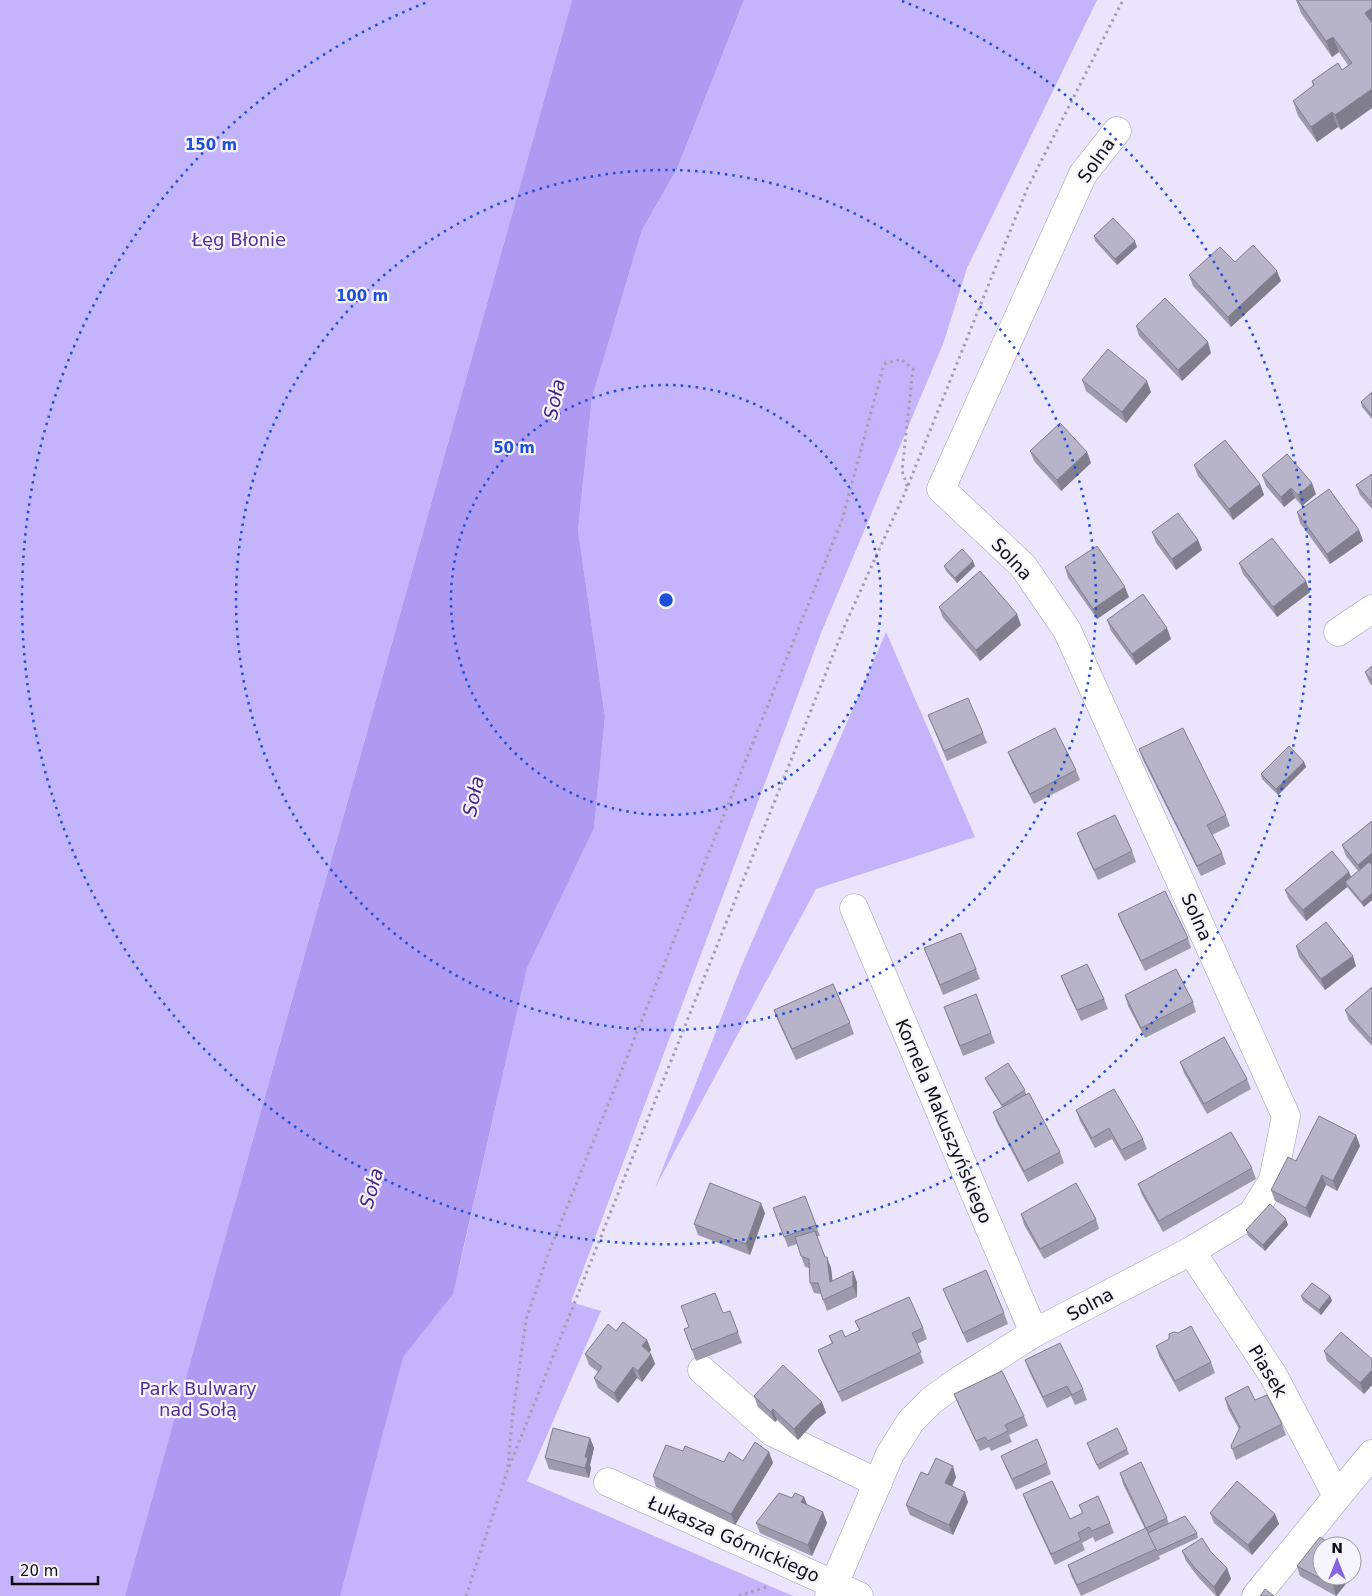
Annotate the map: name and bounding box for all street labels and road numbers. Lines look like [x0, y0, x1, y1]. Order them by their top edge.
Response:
street label: Solna [1073, 134, 1119, 186]
street label: Solna [987, 534, 1037, 584]
street label: Solna [1177, 890, 1217, 944]
street label: Kornela Makuszyńskiego [891, 1016, 997, 1226]
street label: Solna [1063, 1283, 1117, 1325]
street label: Piasek [1244, 1341, 1292, 1401]
street label: Łukasza Górnickiego [644, 1491, 823, 1586]

